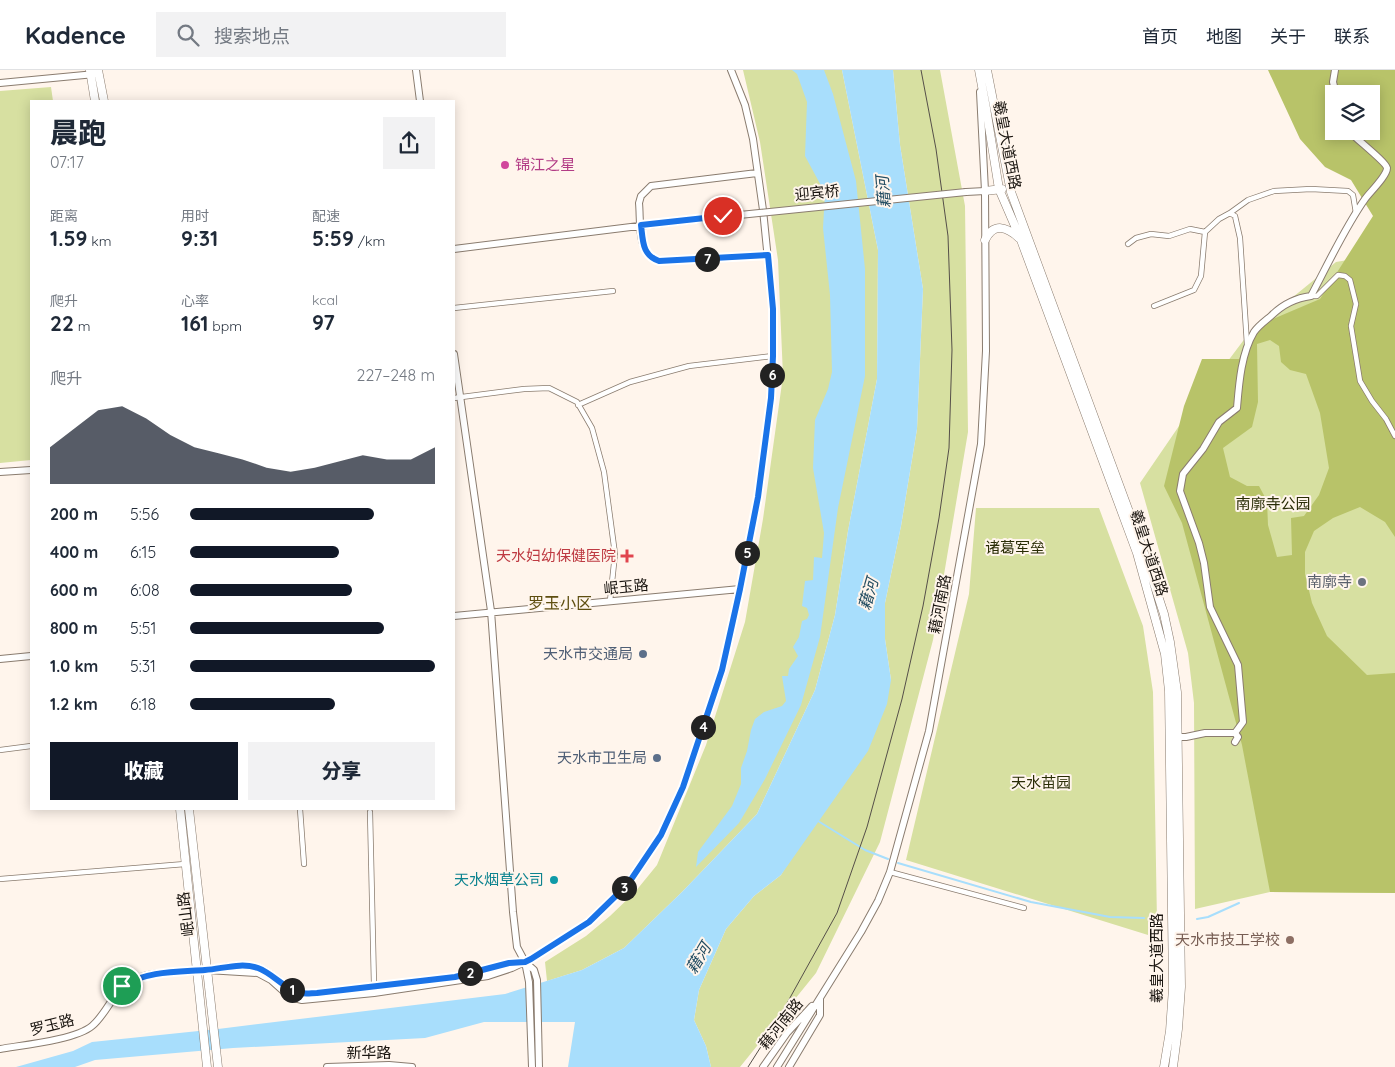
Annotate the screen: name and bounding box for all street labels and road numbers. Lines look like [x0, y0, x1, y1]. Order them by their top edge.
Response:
street label: 羲皇大道西路 [990, 99, 1025, 191]
street label: 迎宾桥 [794, 181, 840, 204]
street label: 羲皇大道西路 [1127, 507, 1172, 599]
street label: 藉河南路 [924, 573, 955, 635]
street label: 岷玉路 [603, 575, 649, 598]
street label: 岷山路 [173, 891, 198, 938]
street label: 羲皇大道西路 [1147, 913, 1166, 1003]
street label: 藉河南路 [754, 994, 807, 1053]
street label: 罗玉路 [28, 1010, 76, 1039]
street label: 新华路 [346, 1043, 392, 1062]

